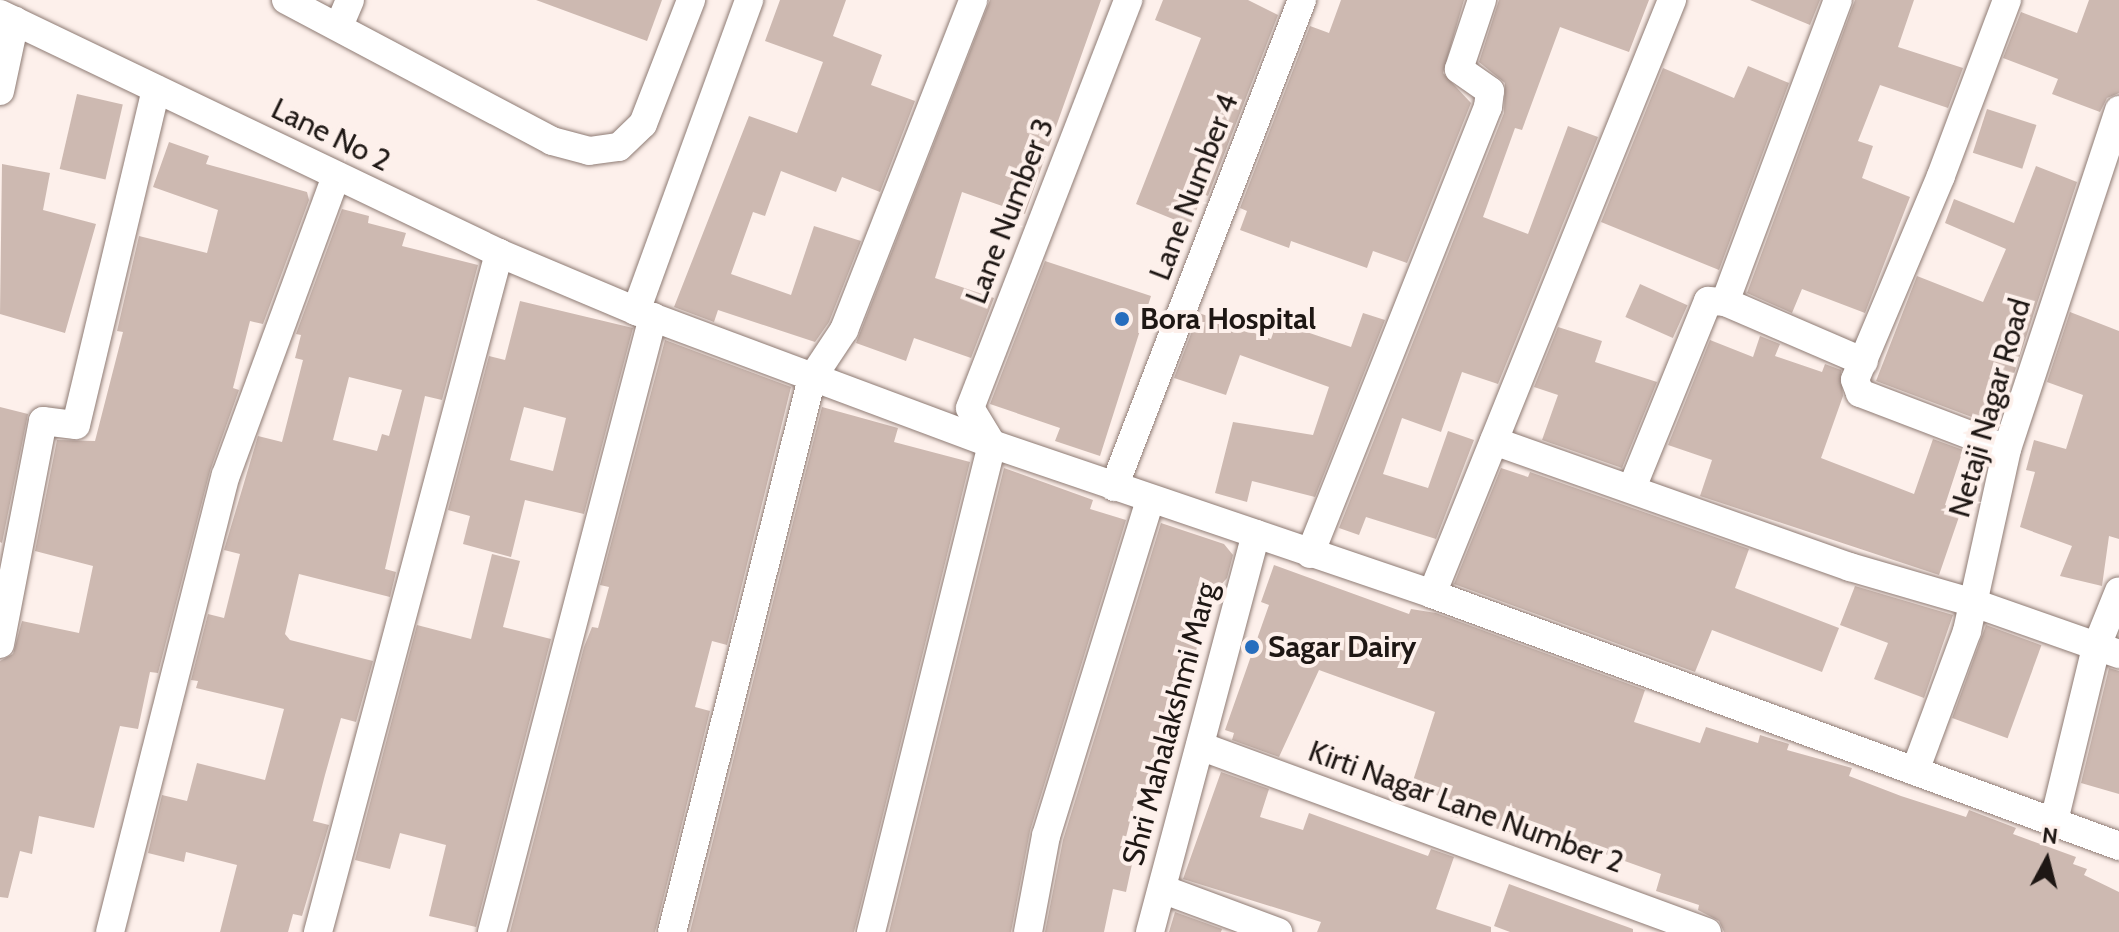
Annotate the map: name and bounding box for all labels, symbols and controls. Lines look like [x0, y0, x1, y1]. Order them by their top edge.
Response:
street label: Lane Number 4 [1142, 89, 1246, 285]
street label: Lane No 2 [266, 91, 396, 179]
street label: Lane Number 3 [958, 113, 1062, 309]
street label: Netaji Nagar Road [1942, 294, 2038, 522]
place label: Bora Hospital [1140, 301, 1316, 337]
marker: Bora Hospital [1111, 308, 1133, 330]
street label: Shri Mahalakshmi Marg [1115, 579, 1225, 869]
place label: Sagar Dairy [1268, 629, 1416, 665]
marker: Sagar Dairy [1243, 638, 1261, 656]
street label: Kirti Nagar Lane Number 2 [1304, 733, 1628, 881]
north arrow [2007, 820, 2087, 900]
text: N [2041, 821, 2059, 850]

